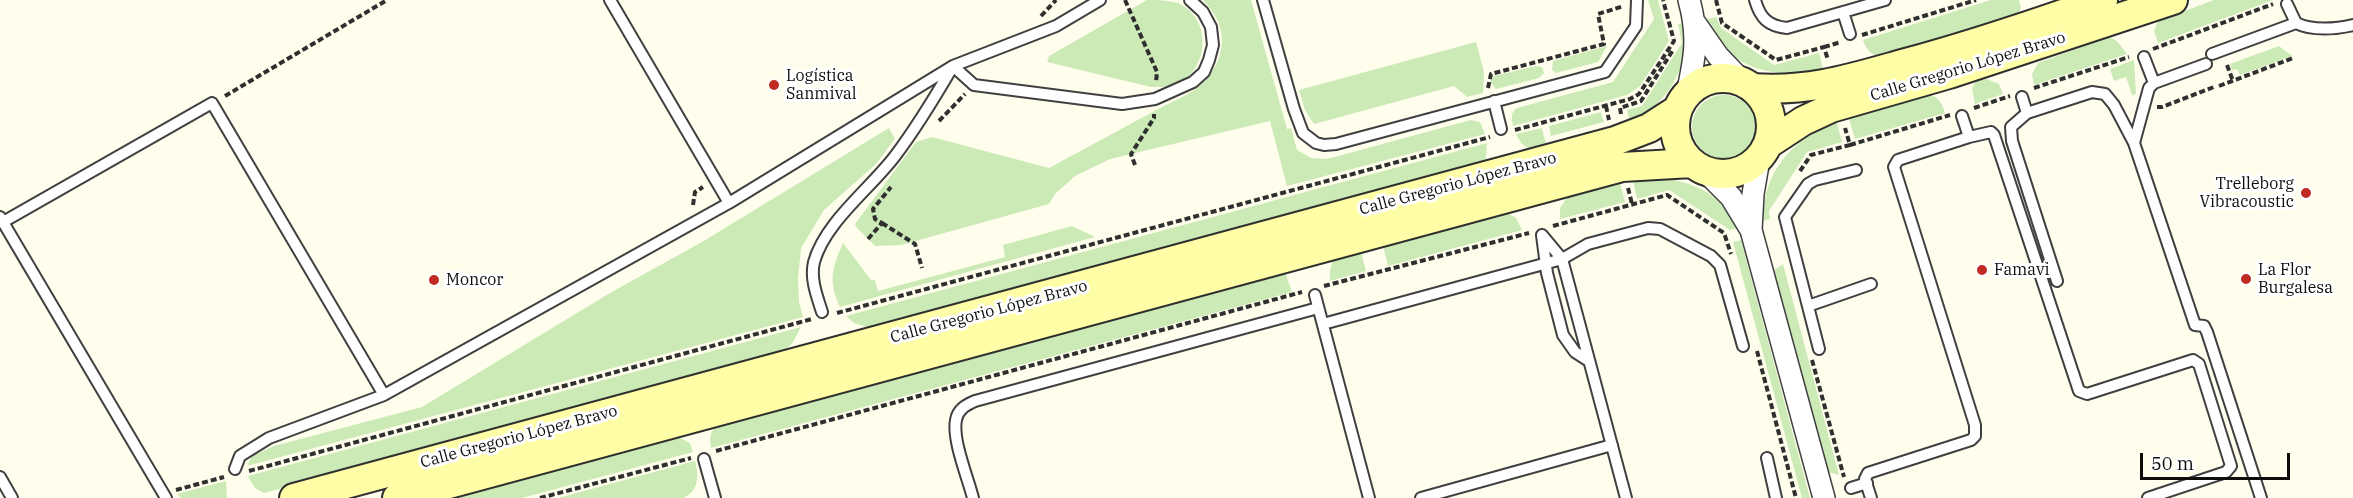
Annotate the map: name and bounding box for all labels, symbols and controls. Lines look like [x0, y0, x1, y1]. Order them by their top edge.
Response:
street label: Calle Gregorio López Bravo [1868, 28, 2068, 106]
place label: Logística Sanmival [786, 66, 857, 104]
marker: Logística Sanmival [767, 78, 781, 92]
street label: Calle Gregorio López Bravo [1357, 148, 1559, 220]
place label: Trelleborg Vibracoustic [2200, 174, 2294, 212]
marker: Trelleborg Vibracoustic [2299, 186, 2313, 200]
place label: Famavi [1994, 260, 2049, 280]
place label: La Flor Burgalesa [2258, 260, 2333, 298]
marker: Famavi [1975, 263, 1989, 277]
place label: Moncor [446, 270, 503, 290]
marker: La Flor Burgalesa [2239, 272, 2253, 286]
marker: Moncor [427, 273, 441, 287]
street label: Calle Gregorio López Bravo [888, 276, 1090, 348]
street label: Calle Gregorio López Bravo [418, 401, 620, 473]
scale bar [2143, 441, 2293, 479]
text: 50 m [2151, 452, 2194, 475]

